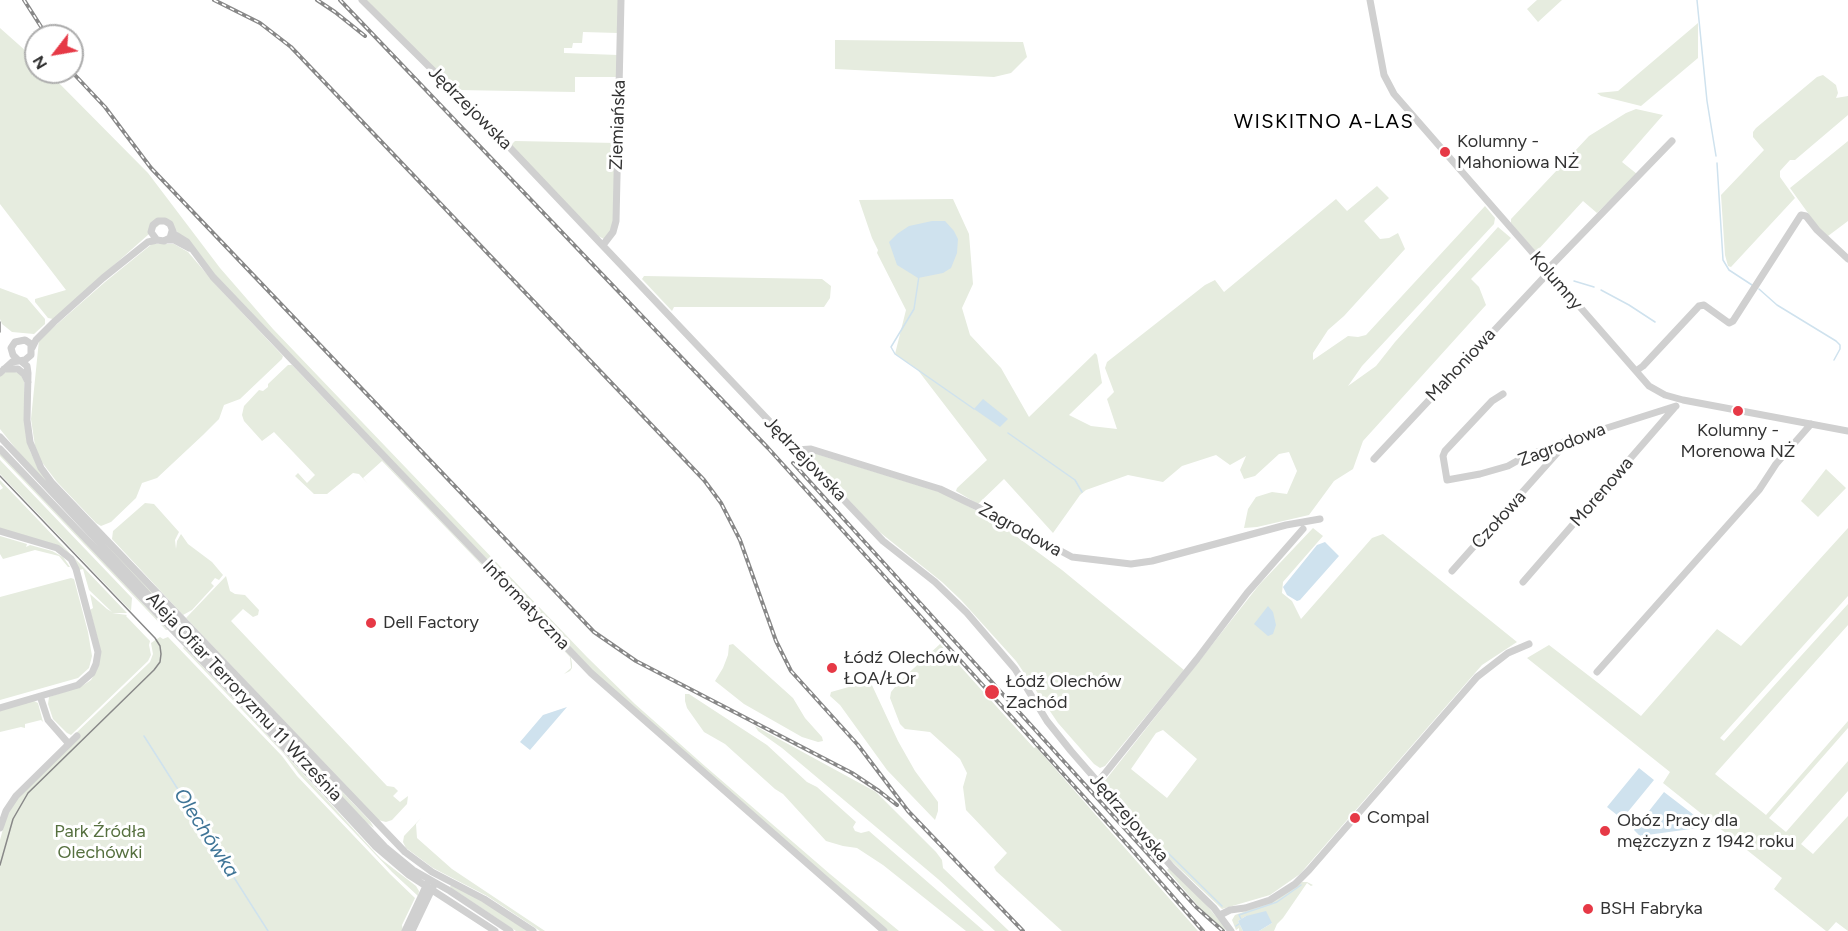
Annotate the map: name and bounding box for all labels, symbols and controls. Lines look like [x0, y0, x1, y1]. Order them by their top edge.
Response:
north arrow [24, 24, 84, 84]
text: N [29, 52, 51, 73]
street label: Jędrzejowska [424, 62, 516, 154]
street label: Ziemiańska [606, 79, 630, 171]
district label: WISKITNO A-LAS [1234, 110, 1414, 134]
place label: Kolumny - Mahoniowa NŻ [1457, 131, 1579, 174]
marker: Kolumny - Mahoniowa NŻ [1438, 145, 1452, 159]
street label: Kolumny [1525, 248, 1587, 314]
street label: Mahoniowa [1422, 324, 1500, 406]
marker: Kolumny - Morenowa NŻ [1731, 404, 1745, 418]
street label: Jędrzejowska [759, 412, 851, 506]
street label: Zagrodowa [1515, 418, 1609, 472]
place label: Kolumny - Morenowa NŻ [1681, 420, 1795, 462]
street label: Morenowa [1566, 453, 1638, 531]
street label: Czołowa [1467, 487, 1531, 553]
street label: Zagrodowa [975, 498, 1065, 562]
street label: Informatyczna [478, 556, 574, 654]
street label: Aleja Ofiar Terroryzmu 11 Września [141, 588, 347, 806]
place label: Dell Factory [383, 612, 479, 634]
marker: Dell Factory [364, 616, 378, 630]
place label: Łódź Olechów ŁOA/ŁOr [844, 647, 959, 690]
marker: Łódź Olechów ŁOA/ŁOr [825, 661, 839, 675]
place label: Łódź Olechów Zachód [1006, 671, 1121, 714]
marker: Łódź Olechów Zachód [983, 683, 1001, 701]
street label: Jędrzejowska [1085, 770, 1173, 866]
water label: Olechówka [168, 784, 244, 882]
place label: Compal [1367, 807, 1430, 829]
place label: Obóz Pracy dla mężczyzn z 1942 roku [1617, 810, 1794, 852]
marker: Compal [1348, 811, 1362, 825]
park label: Park Źródła Olechówki [54, 821, 146, 864]
marker: Obóz Pracy dla mężczyzn z 1942 roku [1598, 824, 1612, 838]
place label: BSH Fabryka [1600, 898, 1703, 920]
marker: BSH Fabryka [1581, 902, 1595, 916]

